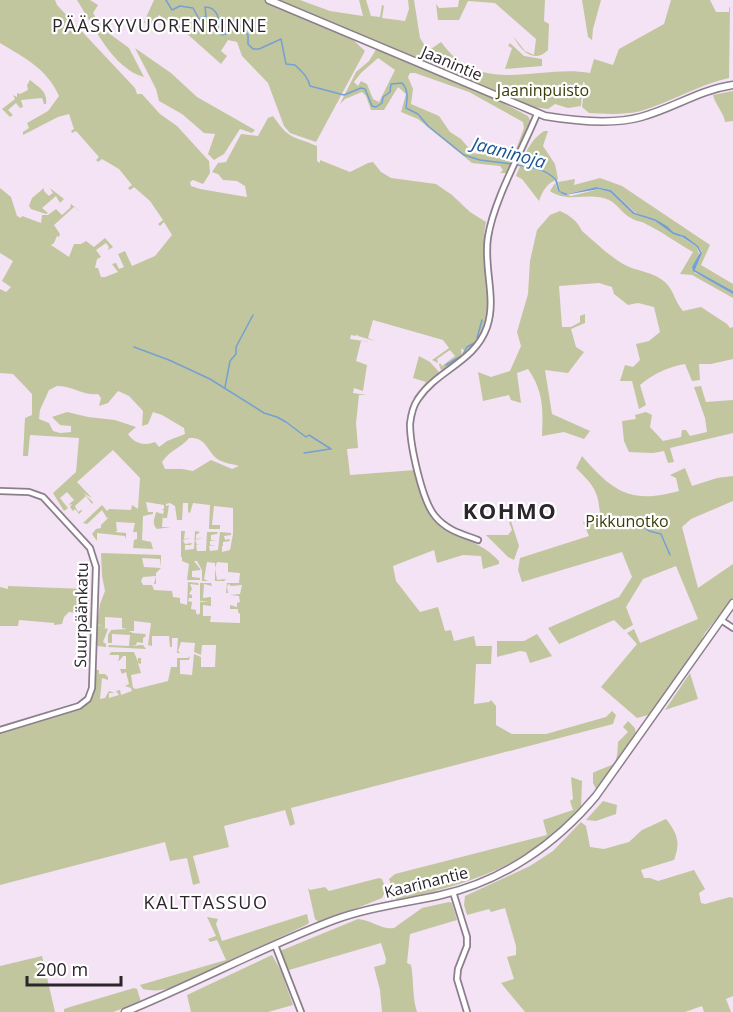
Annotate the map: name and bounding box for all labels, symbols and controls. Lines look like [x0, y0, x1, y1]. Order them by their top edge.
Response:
district label: PÄÄSKYVUORENRINNE [52, 13, 268, 37]
street label: Jaanintie [416, 39, 486, 86]
park label: Jaaninpuisto [495, 79, 589, 101]
water label: Jaaninoja [467, 130, 549, 173]
district label: KOHMO [463, 495, 557, 525]
park label: Pikkunotko [585, 510, 669, 532]
street label: Suurpäänkatu [69, 562, 93, 668]
street label: Kaarinantie [382, 861, 470, 903]
district label: KALTTASSUO [144, 890, 268, 914]
scale bar [27, 949, 122, 987]
text: 200 m [36, 957, 88, 981]

